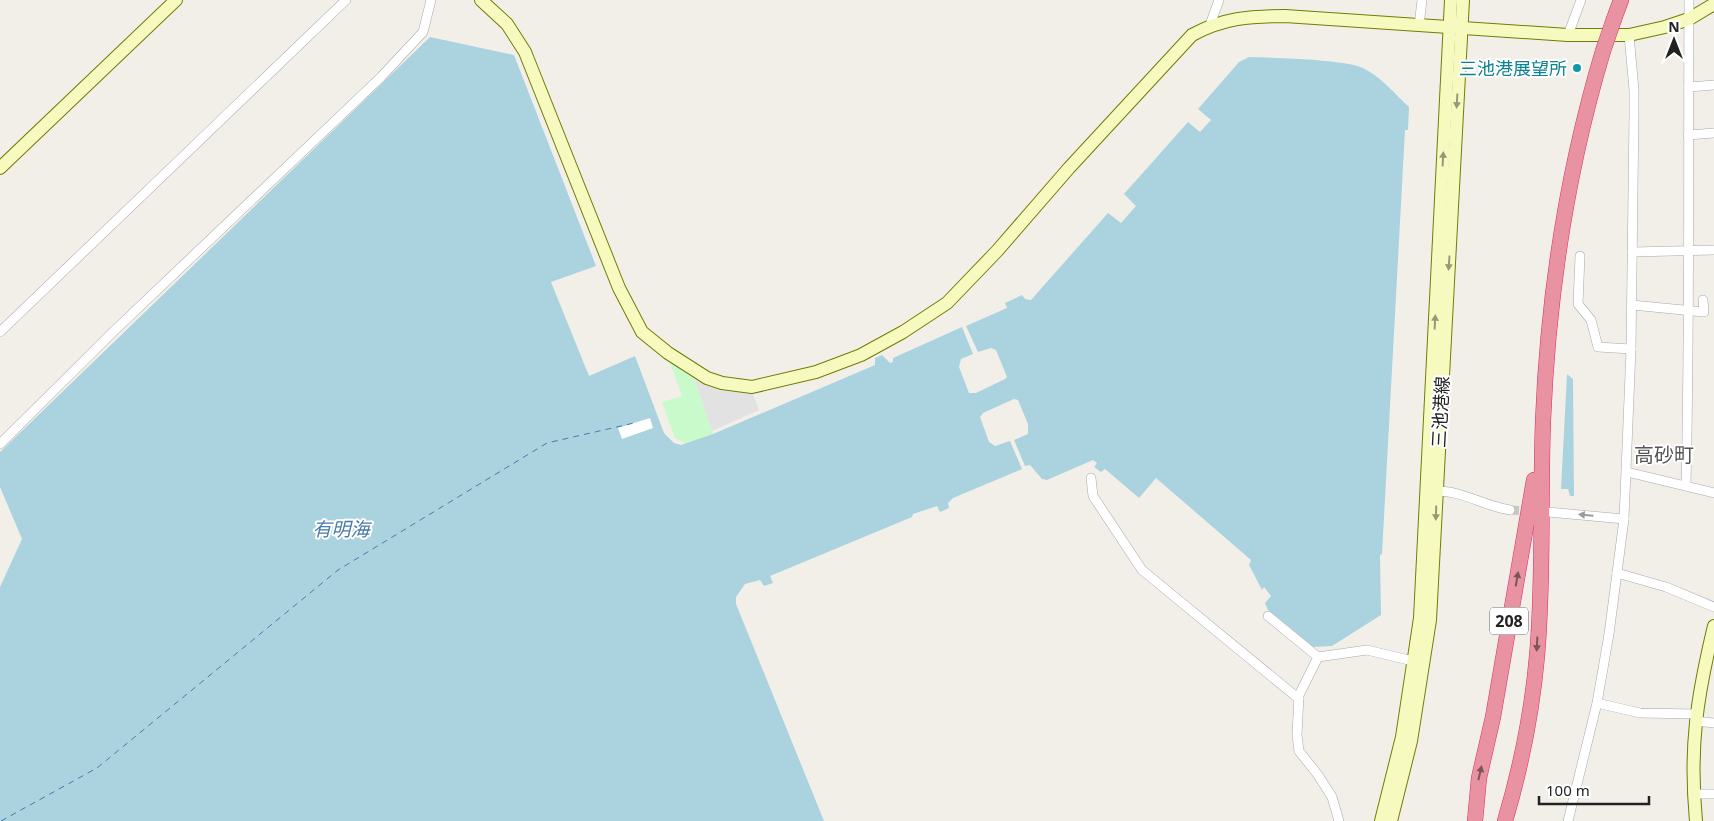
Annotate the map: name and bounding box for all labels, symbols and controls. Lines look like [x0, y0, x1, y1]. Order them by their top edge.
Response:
north arrow [1649, 15, 1699, 65]
text: N [1668, 17, 1680, 36]
place label: 三池港展望所 [1459, 56, 1567, 80]
marker: 三池港展望所 [1571, 62, 1583, 74]
one-way arrow [1453, 93, 1461, 109]
one-way arrow [1439, 151, 1447, 167]
one-way arrow [1444, 256, 1452, 272]
one-way arrow [1431, 313, 1439, 329]
street label: 三池港線 [1426, 375, 1454, 449]
district label: 高砂町 [1634, 441, 1694, 468]
one-way arrow [1432, 505, 1440, 521]
one-way arrow [1578, 511, 1594, 519]
water label: 有明海 [312, 516, 372, 542]
one-way arrow [1513, 570, 1521, 586]
road number: 208 [1490, 608, 1528, 634]
one-way arrow [1533, 637, 1541, 653]
one-way arrow [1476, 765, 1484, 780]
scale bar [1539, 774, 1649, 806]
text: 100 m [1546, 780, 1590, 800]

